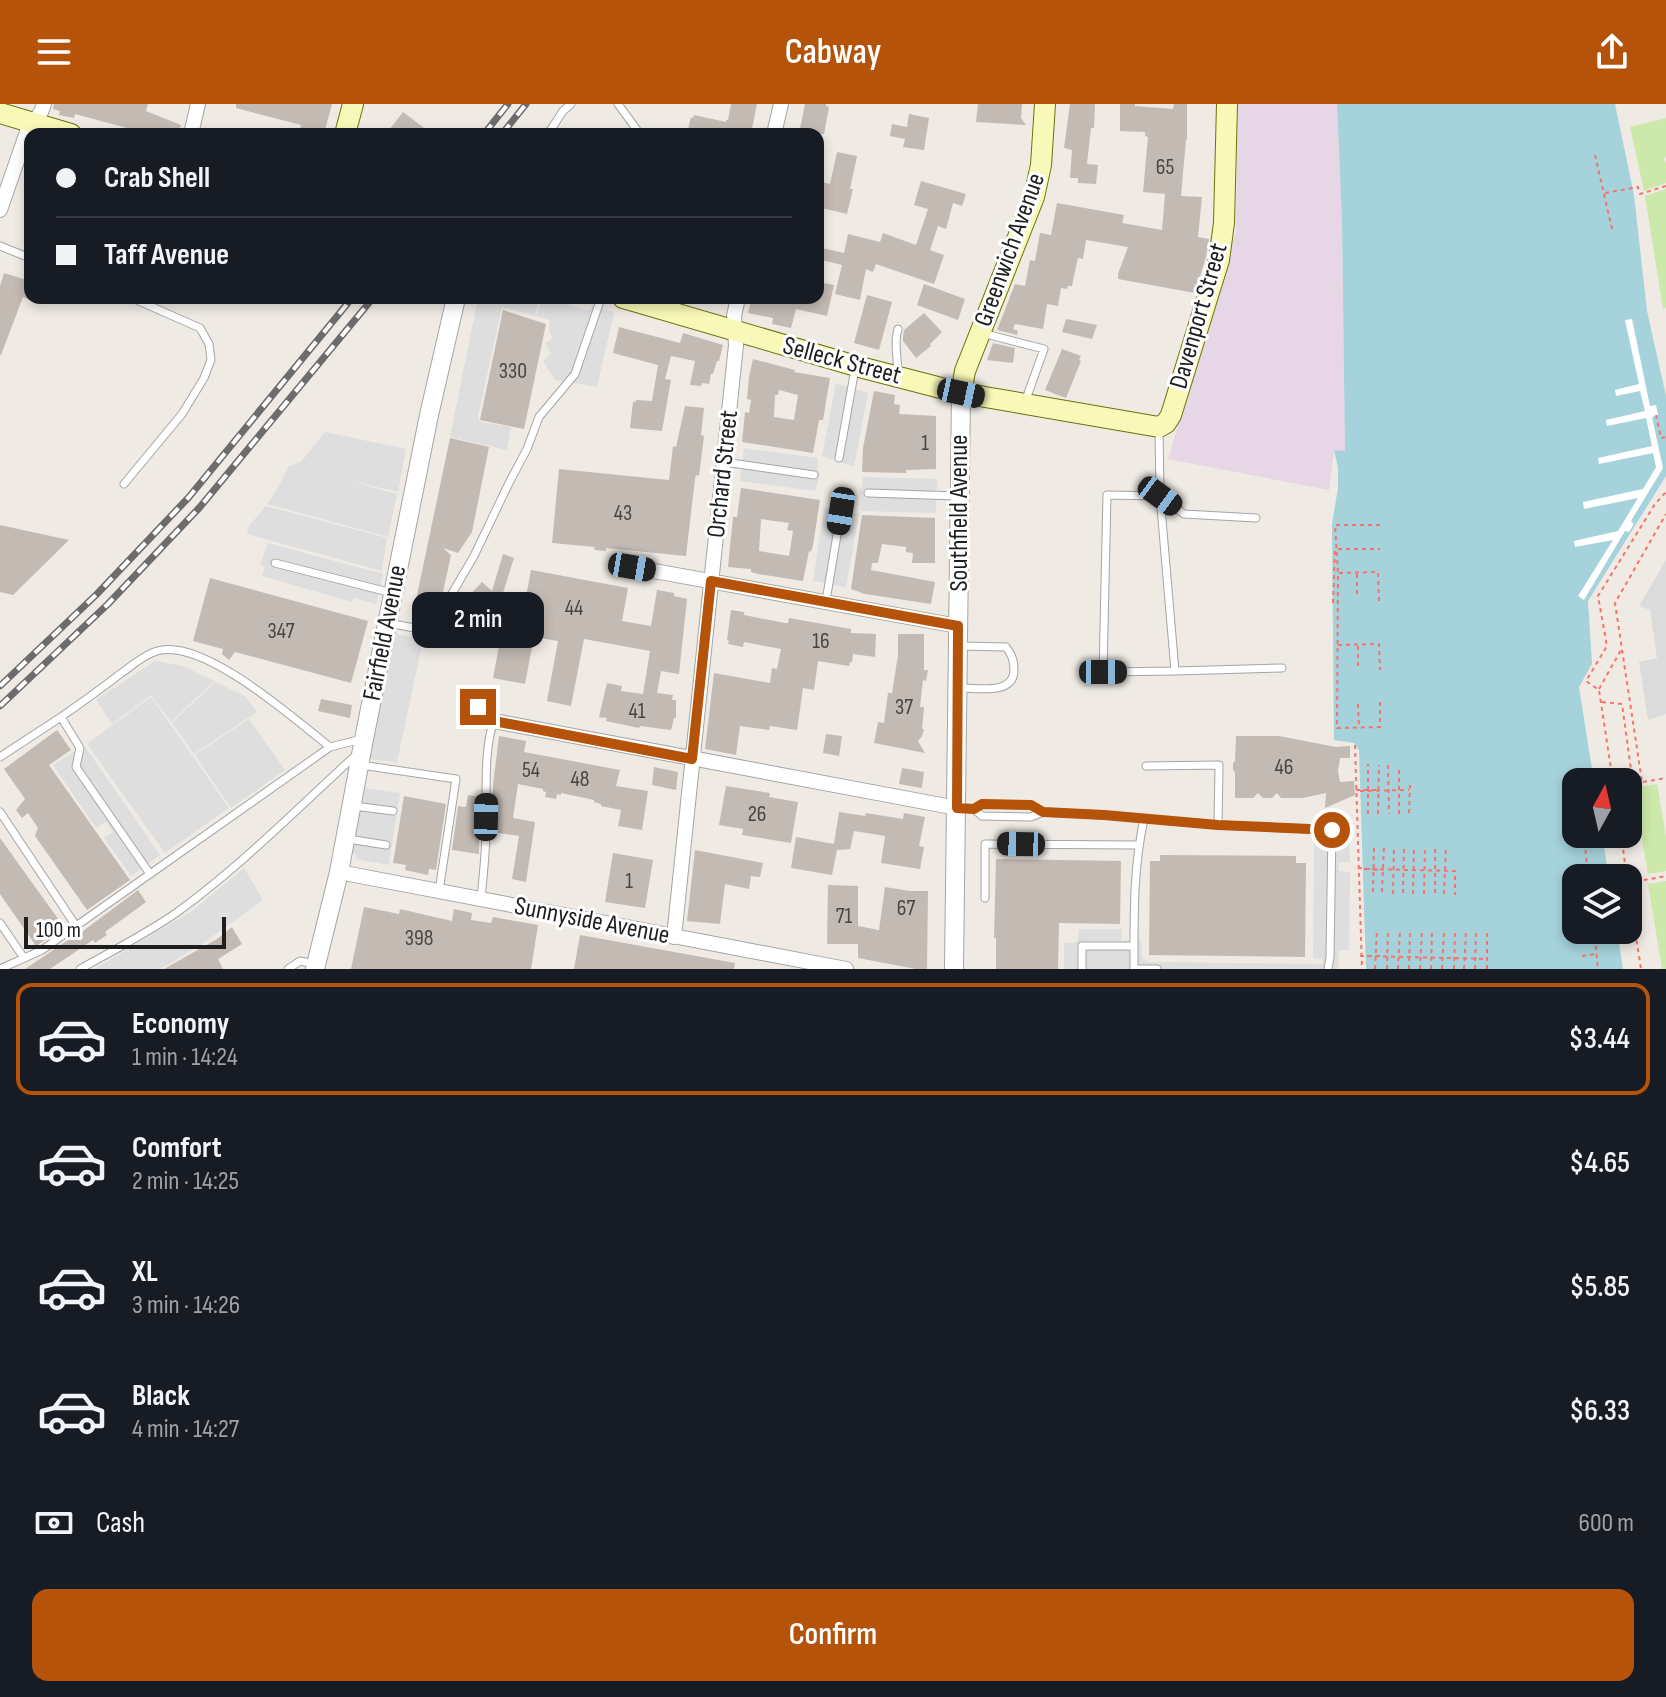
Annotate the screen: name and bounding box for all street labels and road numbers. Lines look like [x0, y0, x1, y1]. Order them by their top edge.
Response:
street label: Greenwich Avenue [968, 169, 1052, 331]
street label: Davenport Street [1163, 240, 1235, 392]
street label: Selleck Street [780, 330, 905, 392]
street label: Orchard Street [701, 409, 745, 539]
street label: Southfield Avenue [944, 434, 975, 592]
street label: Fairfield Avenue [357, 563, 413, 703]
street label: Sunnyside Avenue [512, 891, 672, 951]

